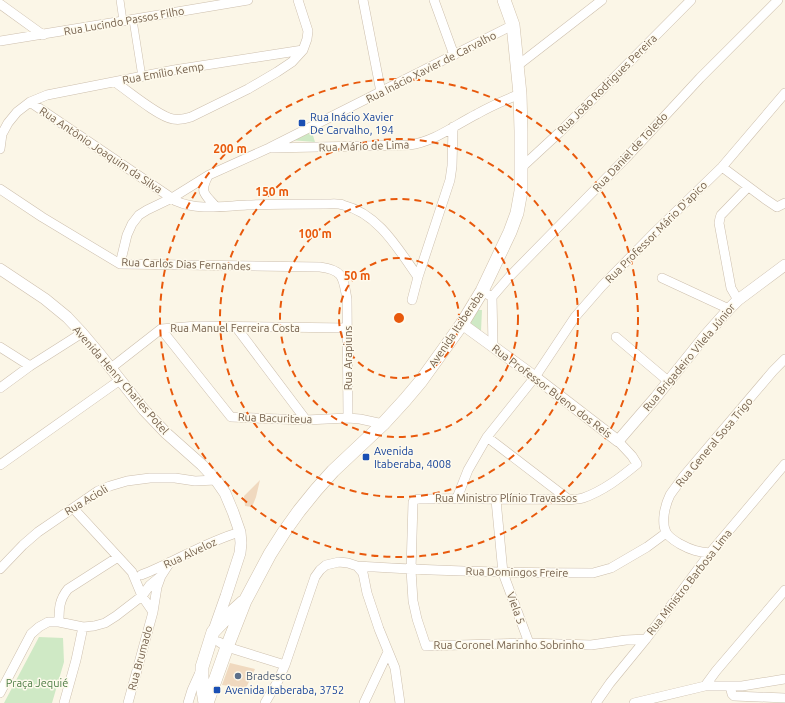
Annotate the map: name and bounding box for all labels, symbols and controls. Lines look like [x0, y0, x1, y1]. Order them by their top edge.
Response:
street label: Rua Lucindo Passos Filho [63, 4, 185, 38]
street label: Rua Inácio Xavier de Carvalho [364, 29, 498, 105]
street label: Rua João Rodrigues Pereira [555, 32, 659, 136]
street label: Rua Emílio Kemp [121, 60, 205, 86]
street label: Rua Antônio Joaquim da Silva [37, 104, 165, 196]
street label: Rua Daniel de Toledo [590, 110, 670, 194]
place label: Rua Inácio Xavier De Carvalho, 194 [310, 111, 394, 136]
marker: Rua Inácio Xavier De Carvalho, 194 [297, 118, 307, 128]
street label: Rua Mário de Lima [318, 138, 410, 154]
text: 200 m [213, 142, 247, 155]
street label: Rua Professor Mário D'apico [603, 179, 709, 285]
text: 150 m [255, 185, 289, 198]
text: 100 m [298, 227, 332, 240]
street label: Rua Carlos Dias Fernandes [121, 256, 251, 272]
text: 50 m [344, 269, 370, 282]
street label: Avenida Itaberaba [426, 289, 486, 369]
street label: Rua Brigadeiro Vilela Júnior [640, 300, 738, 413]
centre of rings [392, 311, 406, 325]
street label: Rua Manuel Ferreira Costa [170, 322, 300, 334]
street label: Avenida Henry Charles Potel [71, 323, 171, 437]
street label: Rua Arapiuns [342, 325, 354, 390]
street label: Rua Professor Bueno dos Reis [490, 342, 614, 440]
street label: Rua General Sosa Trigo [673, 395, 755, 489]
street label: Rua Bacuriteua [238, 411, 312, 425]
place label: Avenida Itaberaba, 4008 [374, 445, 451, 470]
marker: Avenida Itaberaba, 4008 [361, 452, 371, 462]
street label: Rua Acioli [62, 482, 110, 518]
street label: Rua Ministro Plínio Travassos [435, 492, 577, 504]
street label: Rua Ministro Barbosa Lima [644, 527, 734, 637]
street label: Rua Alveloz [162, 536, 218, 570]
street label: Rua Domingos Freire [466, 565, 568, 579]
street label: Viela 5 [505, 590, 527, 626]
street label: Rua Brumado [126, 624, 154, 692]
street label: Rua Coronel Marinho Sobrinho [434, 639, 584, 651]
place label: Bradesco [246, 670, 292, 682]
marker: Bradesco [233, 671, 243, 681]
park label: Praça Jequié [6, 677, 68, 689]
place label: Avenida Itaberaba, 3752 [225, 684, 344, 696]
marker: Avenida Itaberaba, 3752 [212, 685, 222, 695]

